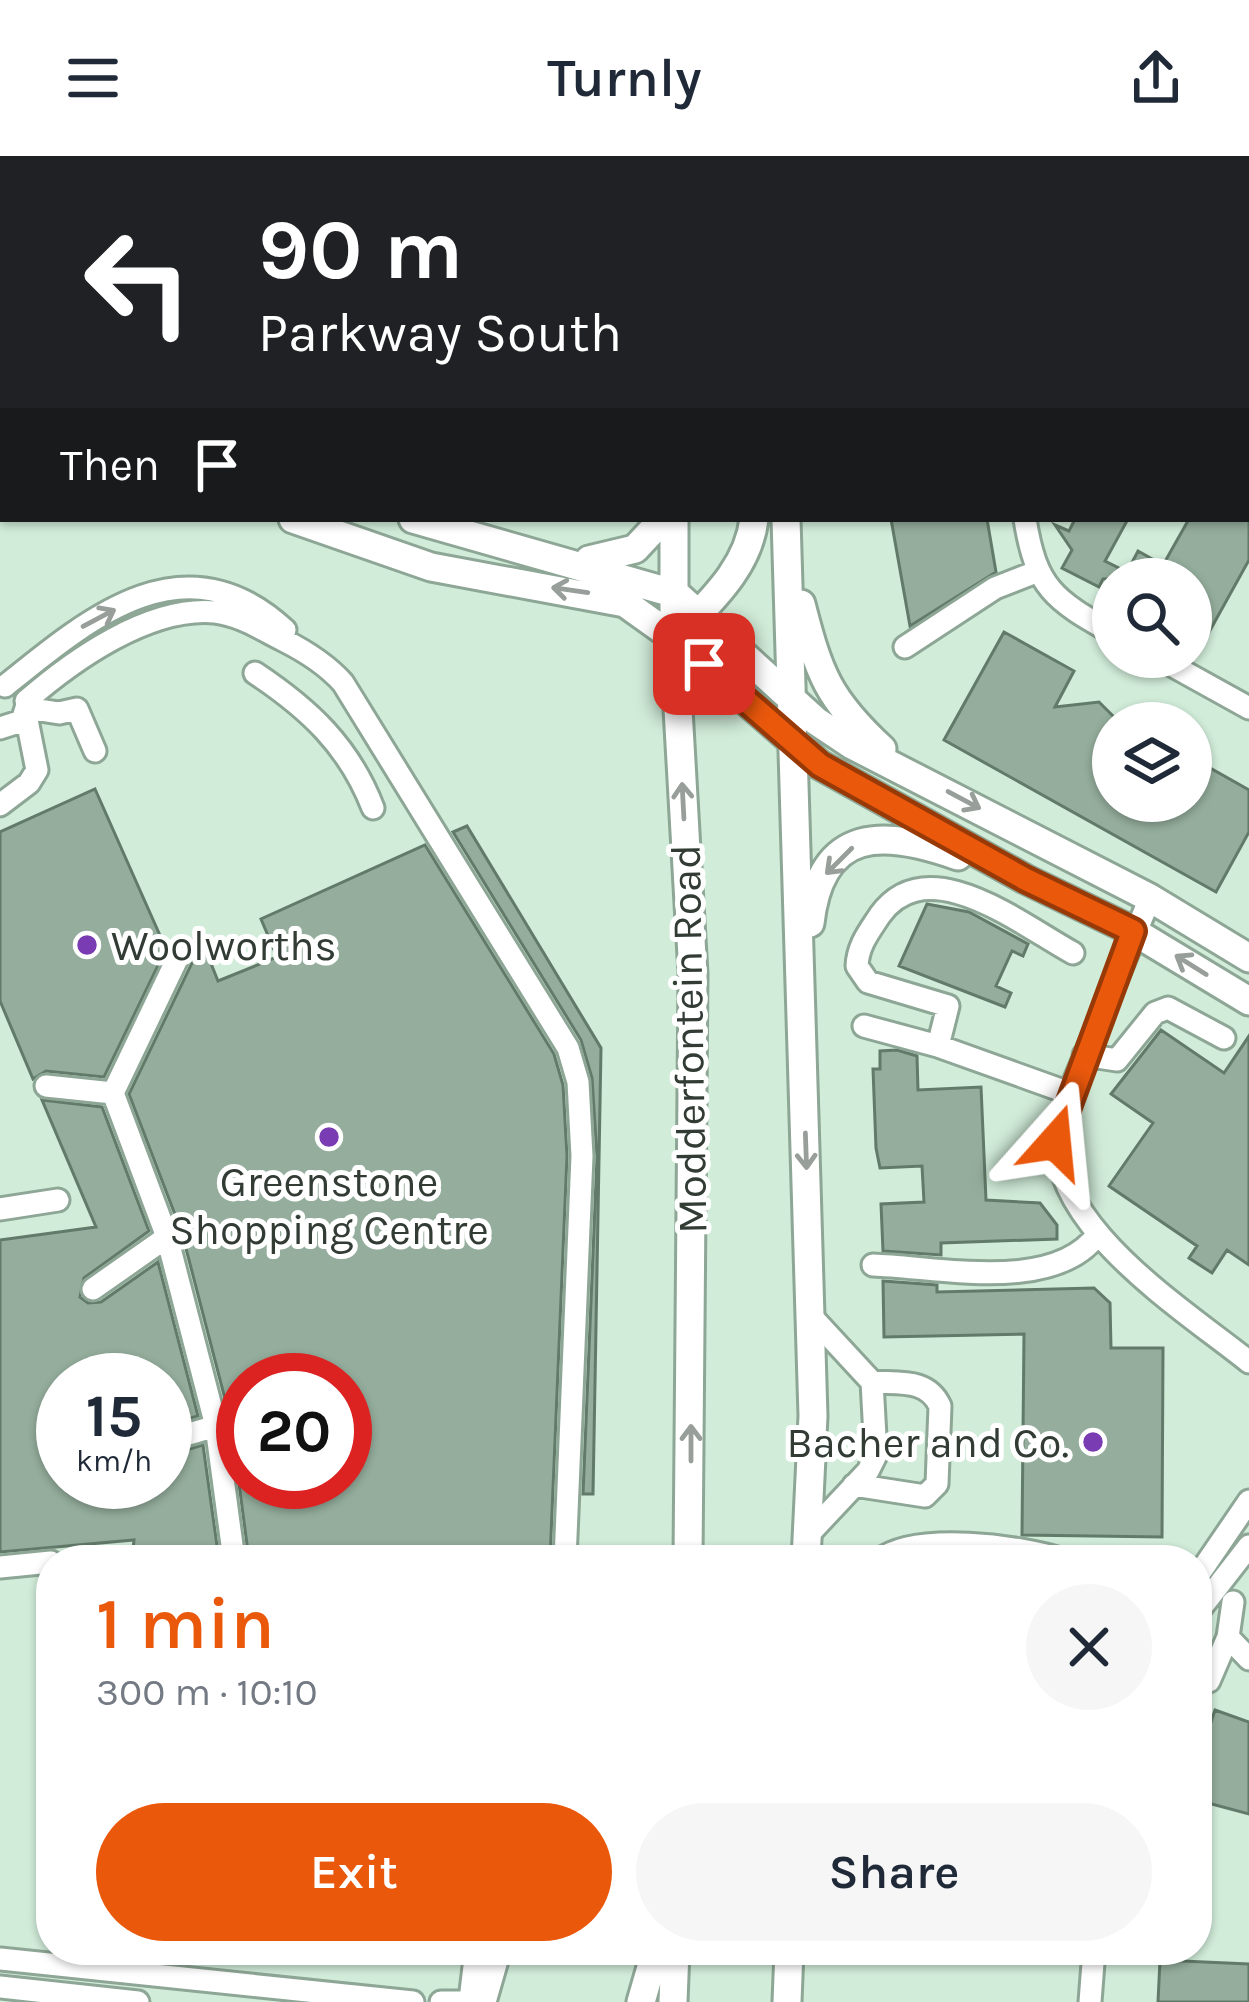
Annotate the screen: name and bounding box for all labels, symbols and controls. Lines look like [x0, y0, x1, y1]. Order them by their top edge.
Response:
icon: menu [60, 45, 126, 111]
icon: share [1123, 45, 1189, 111]
text: Turnly [547, 46, 702, 110]
text: 90 m [258, 201, 463, 299]
icon: left [60, 204, 216, 360]
text: Parkway South [258, 301, 622, 365]
icon: arrive [184, 432, 250, 498]
text: Then [60, 439, 160, 491]
map controls [1092, 558, 1212, 822]
button: search [1092, 558, 1212, 678]
one-way arrow [551, 578, 590, 601]
one-way arrow [81, 606, 116, 629]
pin [653, 613, 755, 715]
icon: arrive [671, 631, 737, 697]
button: layers [1092, 702, 1212, 822]
one-way arrow [672, 782, 695, 821]
one-way arrow [945, 790, 981, 813]
street label: Modderfontein Road [661, 844, 717, 1234]
one-way arrow [825, 846, 853, 875]
place label: Woolworths [111, 921, 337, 971]
marker: Woolworths [74, 932, 100, 958]
one-way arrow [1175, 953, 1209, 977]
position arrow [992, 1079, 1118, 1205]
marker: Greenstone Shopping Centre [316, 1124, 342, 1150]
one-way arrow [794, 1131, 817, 1170]
place label: Greenstone Shopping Centre [169, 1157, 489, 1255]
speed limit sign: 20 [216, 1353, 372, 1509]
text: 15 [86, 1381, 142, 1451]
place label: Bacher and Co. [787, 1418, 1069, 1468]
one-way arrow [680, 1424, 703, 1463]
marker: Bacher and Co. [1080, 1429, 1106, 1455]
text: km/h [76, 1443, 152, 1479]
text: 1 min [96, 1582, 275, 1666]
button: close [1026, 1584, 1152, 1710]
text: 300 m · 10:10 [96, 1669, 318, 1715]
button: Exit [96, 1803, 612, 1941]
button: Share [636, 1803, 1152, 1941]

